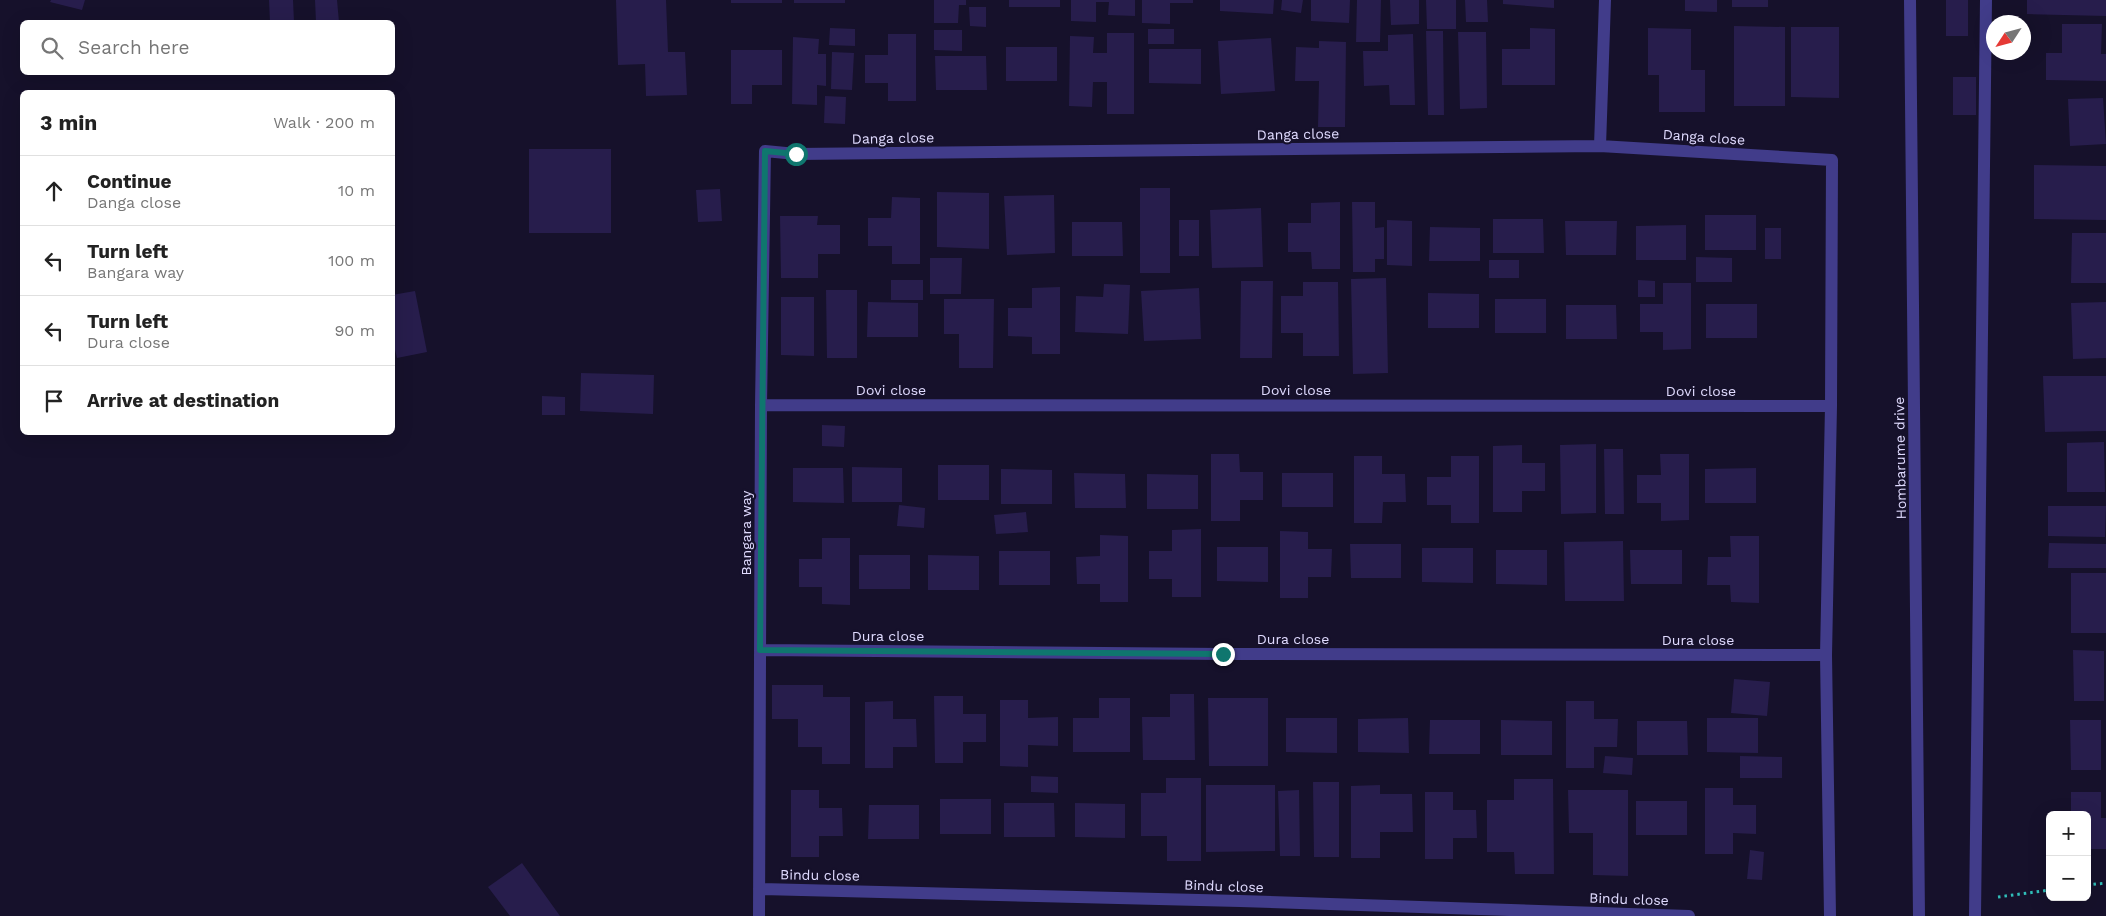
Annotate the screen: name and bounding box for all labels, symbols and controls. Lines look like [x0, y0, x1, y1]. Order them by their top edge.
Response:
north arrow [1986, 15, 2031, 60]
search box [20, 20, 395, 75]
icon: search [38, 34, 66, 62]
text: Search here [78, 36, 189, 59]
text: 3 min [40, 110, 97, 135]
text: Walk · 200 m [273, 113, 375, 132]
street label: Danga close [1257, 125, 1339, 143]
street label: Danga close [1662, 126, 1746, 148]
street label: Danga close [852, 129, 934, 147]
route start [785, 143, 808, 166]
text: Continue [87, 170, 171, 193]
icon: ahead [40, 177, 68, 205]
text: 10 m [338, 181, 375, 200]
text: Danga close [87, 193, 181, 212]
text: Turn left [87, 240, 168, 263]
icon: left [40, 247, 68, 275]
text: 100 m [328, 251, 375, 270]
text: Bangara way [87, 263, 184, 282]
text: Turn left [87, 310, 168, 333]
icon: left [40, 317, 68, 345]
text: 90 m [334, 321, 375, 340]
text: Dura close [87, 333, 170, 352]
street label: Dovi close [856, 382, 926, 398]
street label: Dovi close [1261, 382, 1331, 398]
street label: Dovi close [1666, 383, 1736, 399]
icon: arrive [40, 387, 68, 415]
text: Arrive at destination [87, 389, 279, 412]
street label: Hombarume drive [1891, 397, 1909, 519]
street label: Bangara way [738, 490, 754, 575]
street label: Dura close [852, 628, 924, 644]
street label: Dura close [1257, 631, 1329, 647]
street label: Dura close [1662, 632, 1734, 648]
route end [1212, 643, 1235, 666]
map controls [2046, 811, 2091, 901]
button: + [2046, 811, 2091, 856]
button: − [2046, 856, 2091, 901]
street label: Bindu close [780, 866, 860, 884]
street label: Bindu close [1184, 877, 1264, 895]
street label: Bindu close [1589, 890, 1669, 908]

